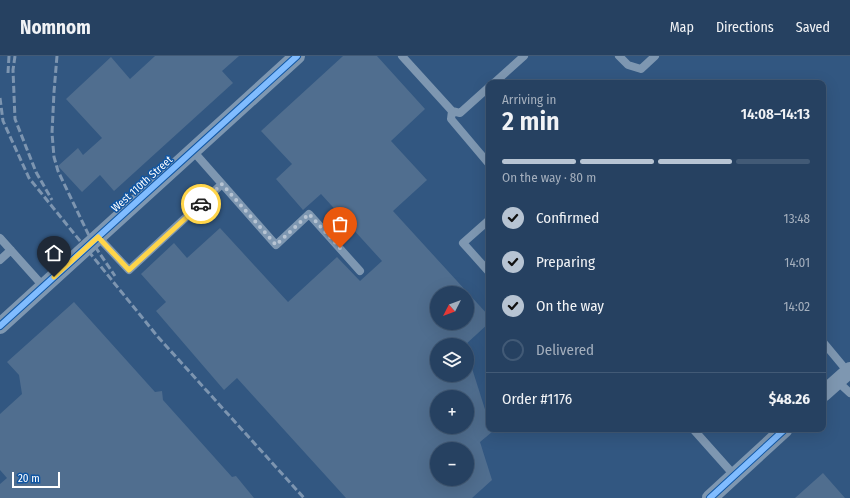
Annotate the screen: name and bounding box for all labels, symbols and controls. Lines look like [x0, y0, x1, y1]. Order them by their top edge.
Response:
text: Nomnom [20, 16, 91, 39]
text: Map [670, 19, 694, 36]
text: Directions [716, 19, 774, 36]
text: Saved [796, 19, 830, 36]
text: Arriving in [502, 92, 556, 107]
text: 14:08–14:13 [741, 105, 810, 123]
text: 2 min [502, 106, 560, 137]
street label: West 110th Street [109, 153, 175, 215]
text: On the way · 80 m [502, 170, 596, 185]
courier [181, 184, 221, 224]
icon: car [190, 193, 212, 215]
pin [323, 207, 357, 248]
icon: check [502, 207, 524, 229]
text: Confirmed [536, 209, 599, 227]
text: 13:48 [784, 211, 810, 226]
icon: bag [329, 213, 351, 235]
pin [37, 236, 71, 277]
icon: home [43, 242, 65, 264]
icon: check [502, 251, 524, 273]
text: Preparing [536, 253, 595, 271]
text: 14:01 [784, 255, 810, 270]
north arrow [430, 286, 474, 330]
map controls [430, 286, 474, 486]
icon: check [502, 295, 524, 317]
text: On the way [536, 297, 604, 315]
text: 14:02 [784, 299, 810, 314]
button: layers [430, 338, 474, 382]
text: Delivered [536, 341, 594, 359]
button: + [430, 390, 474, 434]
text: Order #1176 [502, 390, 572, 408]
text: $48.26 [769, 390, 810, 408]
button: − [430, 442, 474, 486]
scale bar [12, 470, 60, 489]
text: 20 m [18, 472, 40, 485]

